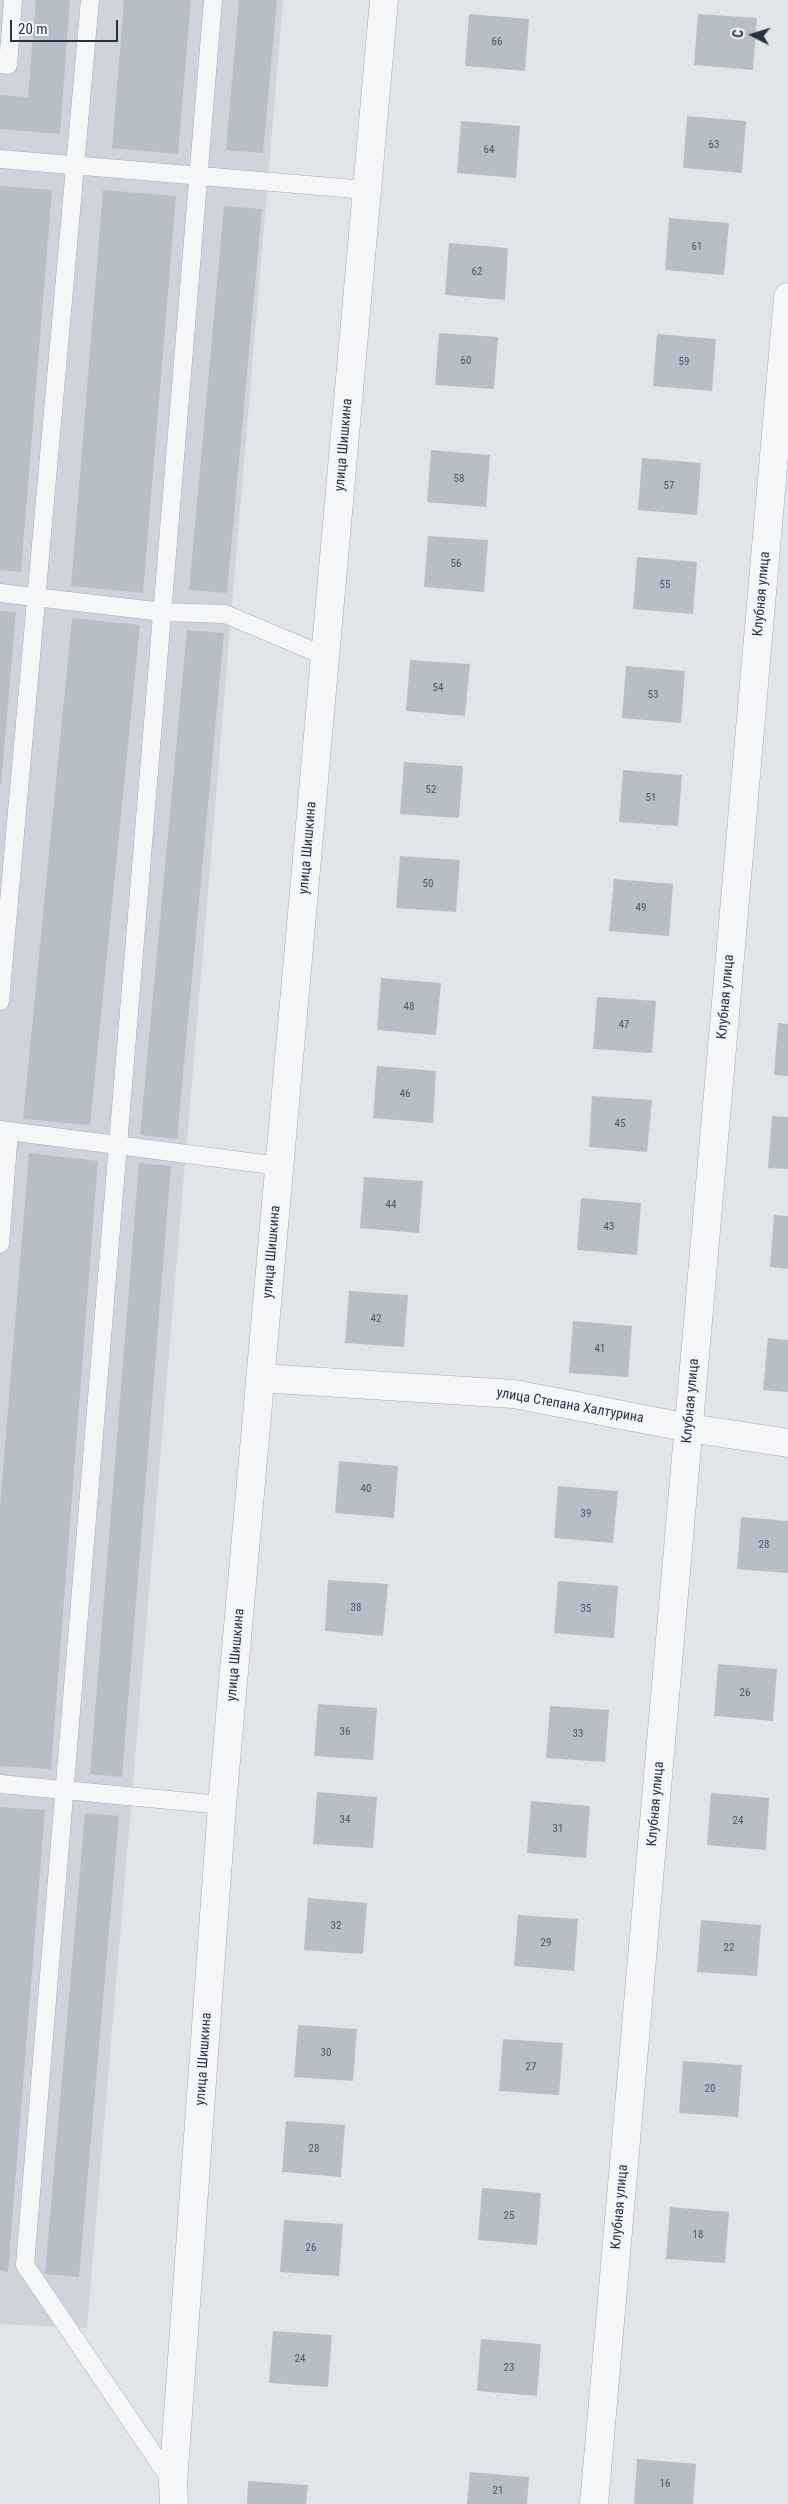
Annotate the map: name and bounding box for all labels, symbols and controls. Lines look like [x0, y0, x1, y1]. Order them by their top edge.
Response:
scale bar [12, 10, 120, 42]
north arrow [728, 10, 778, 60]
text: 20 m [18, 20, 48, 38]
text: С [730, 29, 746, 38]
house number: 66 [492, 35, 502, 49]
house number: 63 [709, 138, 719, 152]
house number: 64 [484, 143, 494, 157]
house number: 61 [692, 240, 702, 254]
house number: 62 [472, 265, 482, 279]
house number: 60 [461, 354, 471, 368]
house number: 59 [679, 355, 689, 369]
street label: улица Шишкина [332, 398, 356, 492]
house number: 58 [454, 472, 464, 486]
house number: 57 [664, 479, 674, 493]
street label: Клубная улица [750, 551, 774, 637]
house number: 56 [451, 557, 461, 571]
house number: 55 [660, 578, 670, 592]
house number: 54 [433, 681, 443, 695]
house number: 53 [648, 688, 658, 702]
house number: 52 [426, 783, 436, 797]
house number: 51 [646, 791, 656, 805]
street label: улица Шишкина [296, 801, 320, 895]
house number: 50 [423, 877, 433, 891]
house number: 49 [636, 901, 646, 915]
street label: Клубная улица [714, 954, 738, 1040]
house number: 48 [404, 1000, 414, 1014]
house number: 47 [619, 1018, 629, 1032]
house number: 46 [400, 1087, 410, 1101]
house number: 45 [615, 1117, 625, 1131]
house number: 44 [386, 1198, 396, 1212]
street label: улица Шишкина [260, 1205, 284, 1299]
house number: 43 [604, 1220, 614, 1234]
house number: 42 [371, 1312, 381, 1326]
house number: 41 [595, 1342, 605, 1356]
street label: Клубная улица [679, 1358, 703, 1444]
street label: улица Степана Халтурина [495, 1385, 645, 1427]
house number: 40 [361, 1482, 371, 1496]
house number: 39 [581, 1507, 591, 1521]
house number: 28 [759, 1538, 769, 1552]
house number: 38 [351, 1601, 361, 1615]
house number: 35 [581, 1602, 591, 1616]
street label: улица Шишкина [224, 1608, 248, 1702]
house number: 26 [740, 1686, 750, 1700]
house number: 36 [340, 1725, 350, 1739]
house number: 33 [573, 1727, 583, 1741]
street label: Клубная улица [644, 1761, 668, 1847]
house number: 34 [340, 1813, 350, 1827]
house number: 24 [733, 1814, 743, 1828]
house number: 31 [553, 1822, 563, 1836]
house number: 32 [331, 1919, 341, 1933]
house number: 29 [541, 1936, 551, 1950]
house number: 22 [724, 1941, 734, 1955]
street label: улица Шишкина [192, 2012, 216, 2106]
house number: 30 [321, 2046, 331, 2060]
house number: 27 [526, 2060, 536, 2074]
house number: 20 [705, 2082, 715, 2096]
house number: 28 [309, 2142, 319, 2156]
street label: Клубная улица [608, 2164, 632, 2250]
house number: 25 [504, 2209, 514, 2223]
house number: 18 [693, 2228, 703, 2242]
house number: 26 [306, 2241, 316, 2255]
house number: 24 [295, 2352, 305, 2366]
house number: 23 [504, 2361, 514, 2375]
house number: 16 [660, 2477, 670, 2491]
house number: 21 [493, 2484, 503, 2498]

